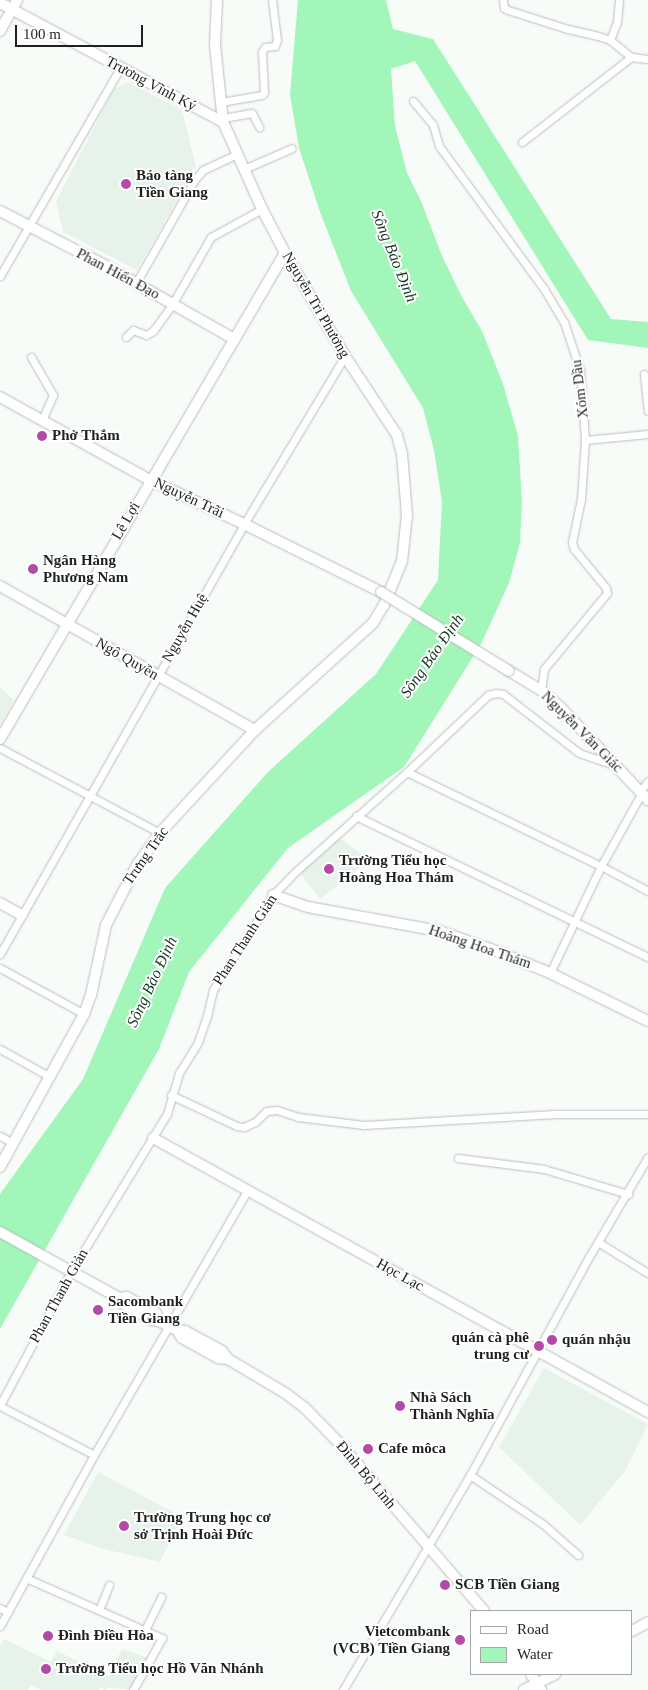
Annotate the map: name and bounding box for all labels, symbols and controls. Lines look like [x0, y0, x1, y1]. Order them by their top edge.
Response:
scale bar [18, 15, 145, 47]
text: 100 m [23, 26, 61, 42]
street label: Trương Vĩnh Ký [102, 52, 200, 116]
place label: Bảo tàng Tiền Giang [136, 166, 208, 201]
marker: Bảo tàng Tiền Giang [120, 178, 132, 190]
water label: Sông Bảo Định [367, 207, 421, 305]
street label: Phan Hiển Đạo [73, 245, 163, 303]
street label: Nguyễn Tri Phương [278, 249, 354, 361]
street label: Xóm Dầu [567, 359, 593, 419]
place label: Phở Thắm [52, 427, 120, 445]
marker: Phở Thắm [36, 430, 48, 442]
street label: Nguyễn Trãi [151, 474, 227, 522]
street label: Lê Lợi [108, 499, 144, 543]
place label: Ngân Hàng Phương Nam [43, 551, 128, 586]
marker: Ngân Hàng Phương Nam [27, 563, 39, 575]
street label: Nguyễn Huệ [158, 590, 212, 666]
water label: Sông Bảo Định [396, 610, 468, 702]
street label: Ngô Quyền [92, 634, 162, 684]
street label: Nguyễn Văn Giác [537, 687, 627, 777]
street label: Trưng Trắc [119, 823, 173, 889]
place label: Trường Tiểu học Hoàng Hoa Thám [339, 851, 454, 886]
marker: Trường Tiểu học Hoàng Hoa Thám [323, 863, 335, 875]
street label: Phan Thanh Giản [209, 891, 281, 989]
street label: Hoàng Hoa Thám [426, 921, 534, 973]
water label: Sông Bảo Định [123, 934, 181, 1030]
street label: Phan Thanh Giản [26, 1246, 92, 1346]
street label: Học Lạc [373, 1255, 427, 1295]
place label: Sacombank Tiền Giang [108, 1292, 183, 1327]
marker: Sacombank Tiền Giang [92, 1304, 104, 1316]
place label: quán cà phê trung cư [451, 1328, 529, 1363]
place label: quán nhậu [562, 1331, 631, 1349]
marker: quán nhậu [546, 1334, 558, 1346]
marker: quán cà phê trung cư [533, 1340, 545, 1352]
place label: Nhà Sách Thành Nghĩa [410, 1388, 495, 1423]
marker: Nhà Sách Thành Nghĩa [394, 1400, 406, 1412]
street label: Đinh Bộ Lĩnh [332, 1437, 400, 1513]
place label: Cafe môca [378, 1440, 446, 1458]
marker: Cafe môca [362, 1443, 374, 1455]
place label: Trường Trung học cơ sở Trịnh Hoài Đức [134, 1508, 271, 1543]
marker: Trường Trung học cơ sở Trịnh Hoài Đức [118, 1520, 130, 1532]
place label: SCB Tiền Giang [455, 1576, 560, 1594]
marker: SCB Tiền Giang [439, 1579, 451, 1591]
legend [470, 1610, 633, 1675]
text: Road [517, 1621, 549, 1637]
place label: Vietcombank (VCB) Tiền Giang [333, 1622, 450, 1657]
place label: Đình Điều Hòa [58, 1627, 154, 1645]
marker: Đình Điều Hòa [42, 1630, 54, 1642]
marker: Vietcombank (VCB) Tiền Giang [454, 1634, 466, 1646]
text: Water [517, 1646, 552, 1662]
place label: Trường Tiểu học Hồ Văn Nhánh [56, 1660, 264, 1678]
marker: Trường Tiểu học Hồ Văn Nhánh [40, 1663, 52, 1675]

